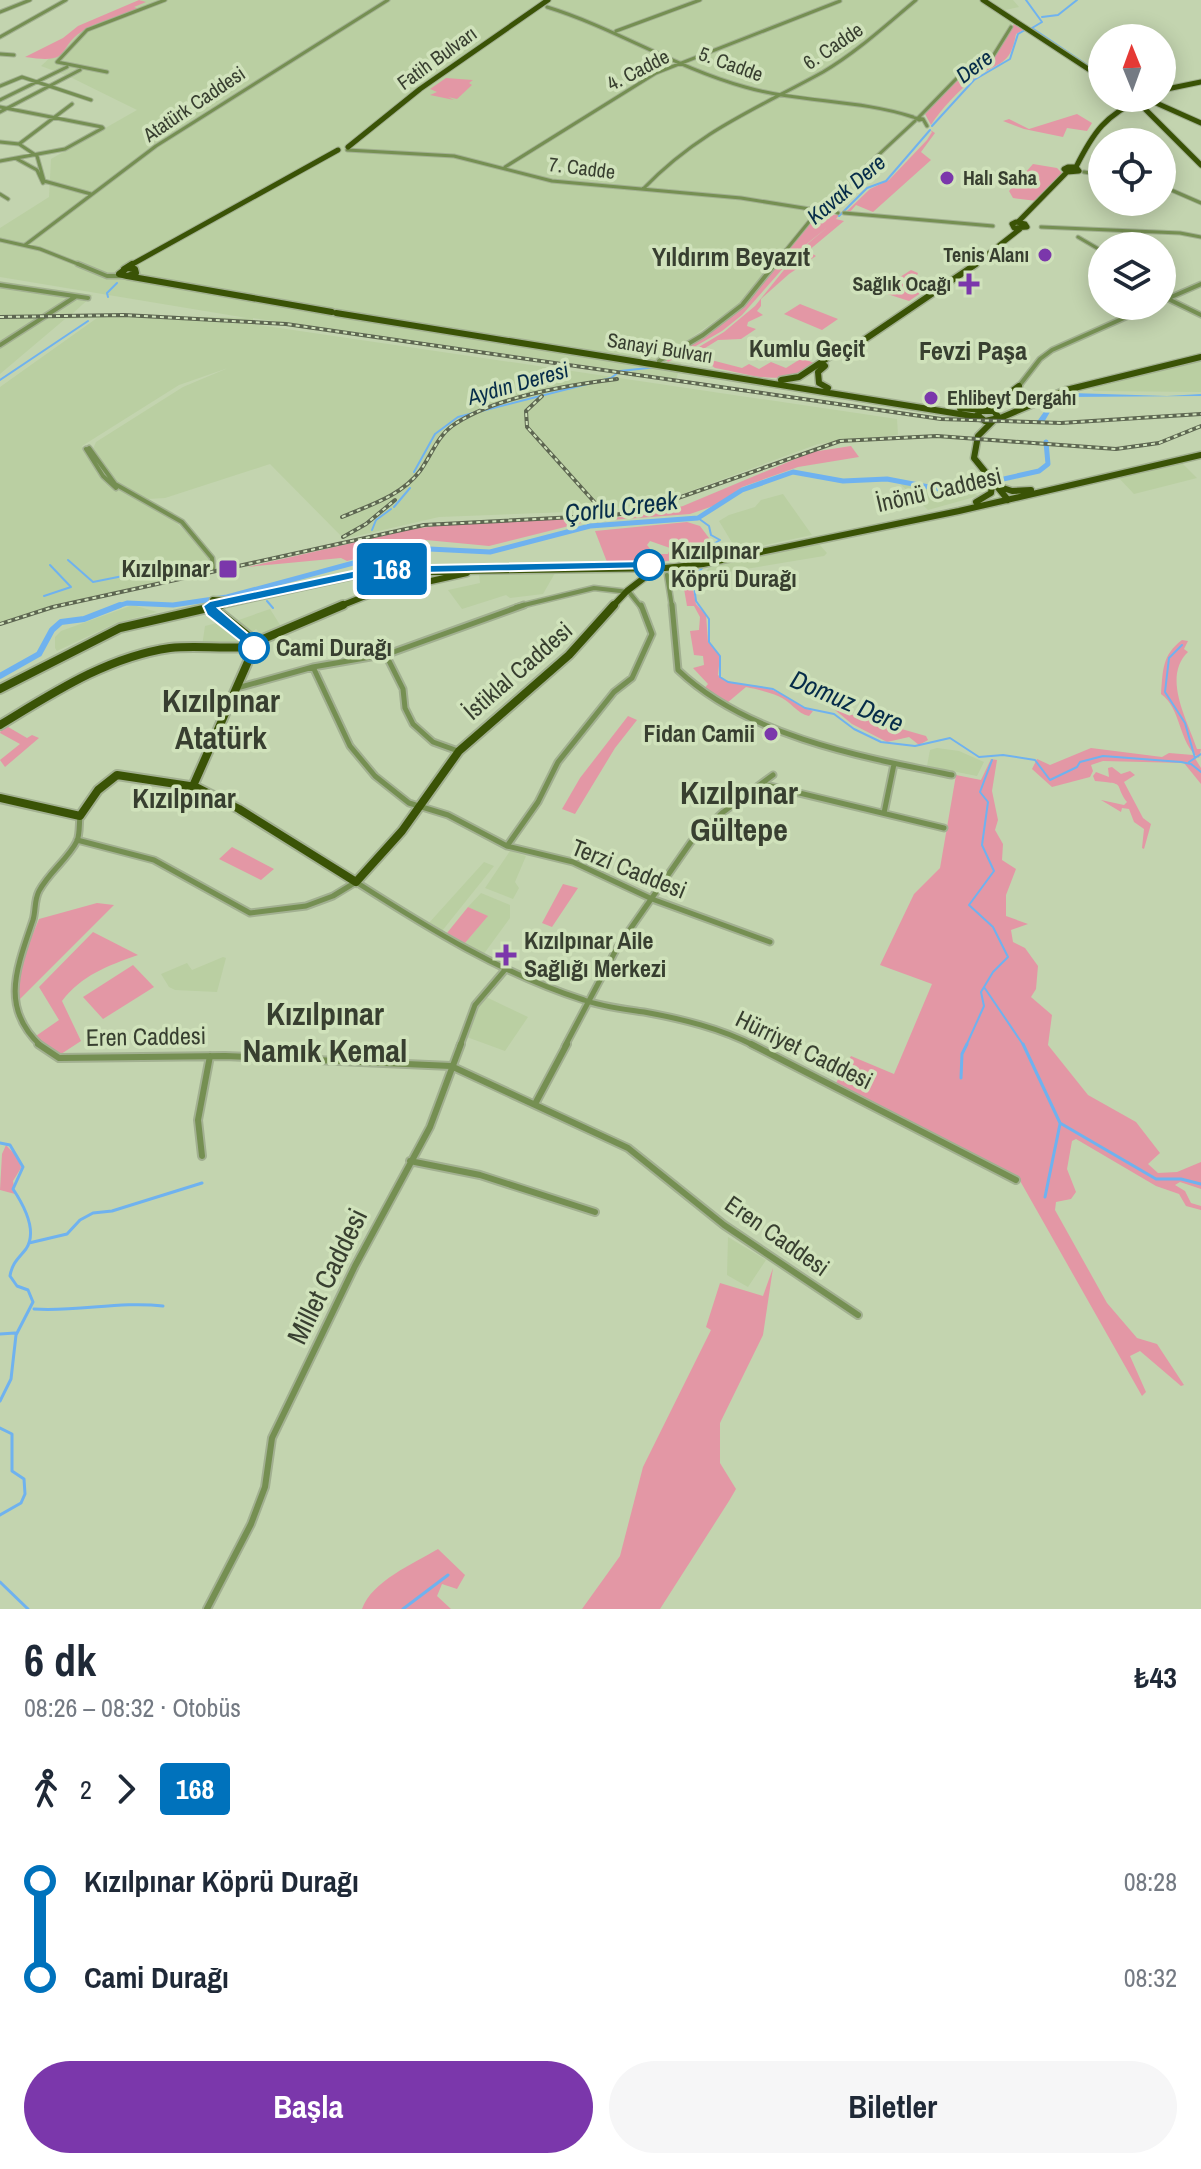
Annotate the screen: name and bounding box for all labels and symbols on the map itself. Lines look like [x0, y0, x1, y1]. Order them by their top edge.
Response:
street label: 6. Cadde [798, 16, 868, 75]
street label: Fatih Bulvarı [391, 20, 482, 96]
north arrow [1088, 24, 1176, 112]
street label: 5. Cadde [695, 39, 767, 88]
street label: 4. Cadde [602, 42, 674, 97]
water label: Dere [949, 42, 999, 90]
street label: Atatürk Caddesi [137, 60, 250, 148]
water label: Kavak Dere [800, 147, 892, 231]
street label: 7. Cadde [547, 150, 617, 185]
place label: Halı Saha [963, 164, 1037, 191]
marker: Halı Saha [938, 169, 956, 187]
district label: Yıldırım Beyazıt [652, 239, 810, 274]
place label: Tenis Alanı [943, 241, 1029, 268]
marker: Tenis Alanı [1036, 246, 1054, 264]
place label: Sağlık Ocağı [853, 270, 951, 297]
marker: Sağlık Ocağı [958, 273, 980, 295]
street label: Sanayi Bulvarı [605, 326, 715, 369]
district label: Kumlu Geçit [749, 332, 865, 364]
district label: Fevzi Paşa [919, 333, 1027, 368]
water label: Aydın Deresi [463, 354, 572, 412]
place label: Ehlibeyt Dergahı [947, 384, 1076, 411]
marker: Ehlibeyt Dergahı [922, 389, 940, 407]
street label: İnönü Caddesi [873, 459, 1005, 519]
water label: Çorlu Creek [562, 482, 681, 531]
place label: Kızılpınar Köprü Durağı [671, 534, 797, 594]
line badge: 168 [346, 543, 438, 595]
marker: Kızılpınar Köprü Durağı [634, 550, 664, 580]
place label: Kızılpınar [121, 552, 210, 584]
marker: Kızılpınar [217, 558, 239, 580]
street label: İstiklal Caddesi [456, 614, 579, 726]
place label: Cami Durağı [276, 631, 392, 663]
marker: Cami Durağı [239, 633, 269, 663]
water label: Domuz Dere [785, 661, 909, 740]
district label: Kızılpınar Atatürk [162, 679, 281, 759]
place label: Fidan Camii [643, 717, 755, 749]
marker: Fidan Camii [762, 725, 780, 743]
district label: Kızılpınar Gültepe [680, 771, 799, 851]
district label: Kızılpınar [132, 779, 236, 817]
street label: Terzi Caddesi [567, 830, 692, 906]
place label: Kızılpınar Aile Sağlığı Merkezi [524, 924, 666, 984]
marker: Kızılpınar Aile Sağlığı Merkezi [495, 944, 517, 966]
district label: Kızılpınar Namık Kemal [243, 992, 407, 1072]
street label: Hürriyet Caddesi [731, 1002, 878, 1096]
street label: Eren Caddesi [86, 1019, 206, 1053]
street label: Eren Caddesi [719, 1188, 836, 1283]
street label: Millet Caddesi [278, 1202, 376, 1350]

